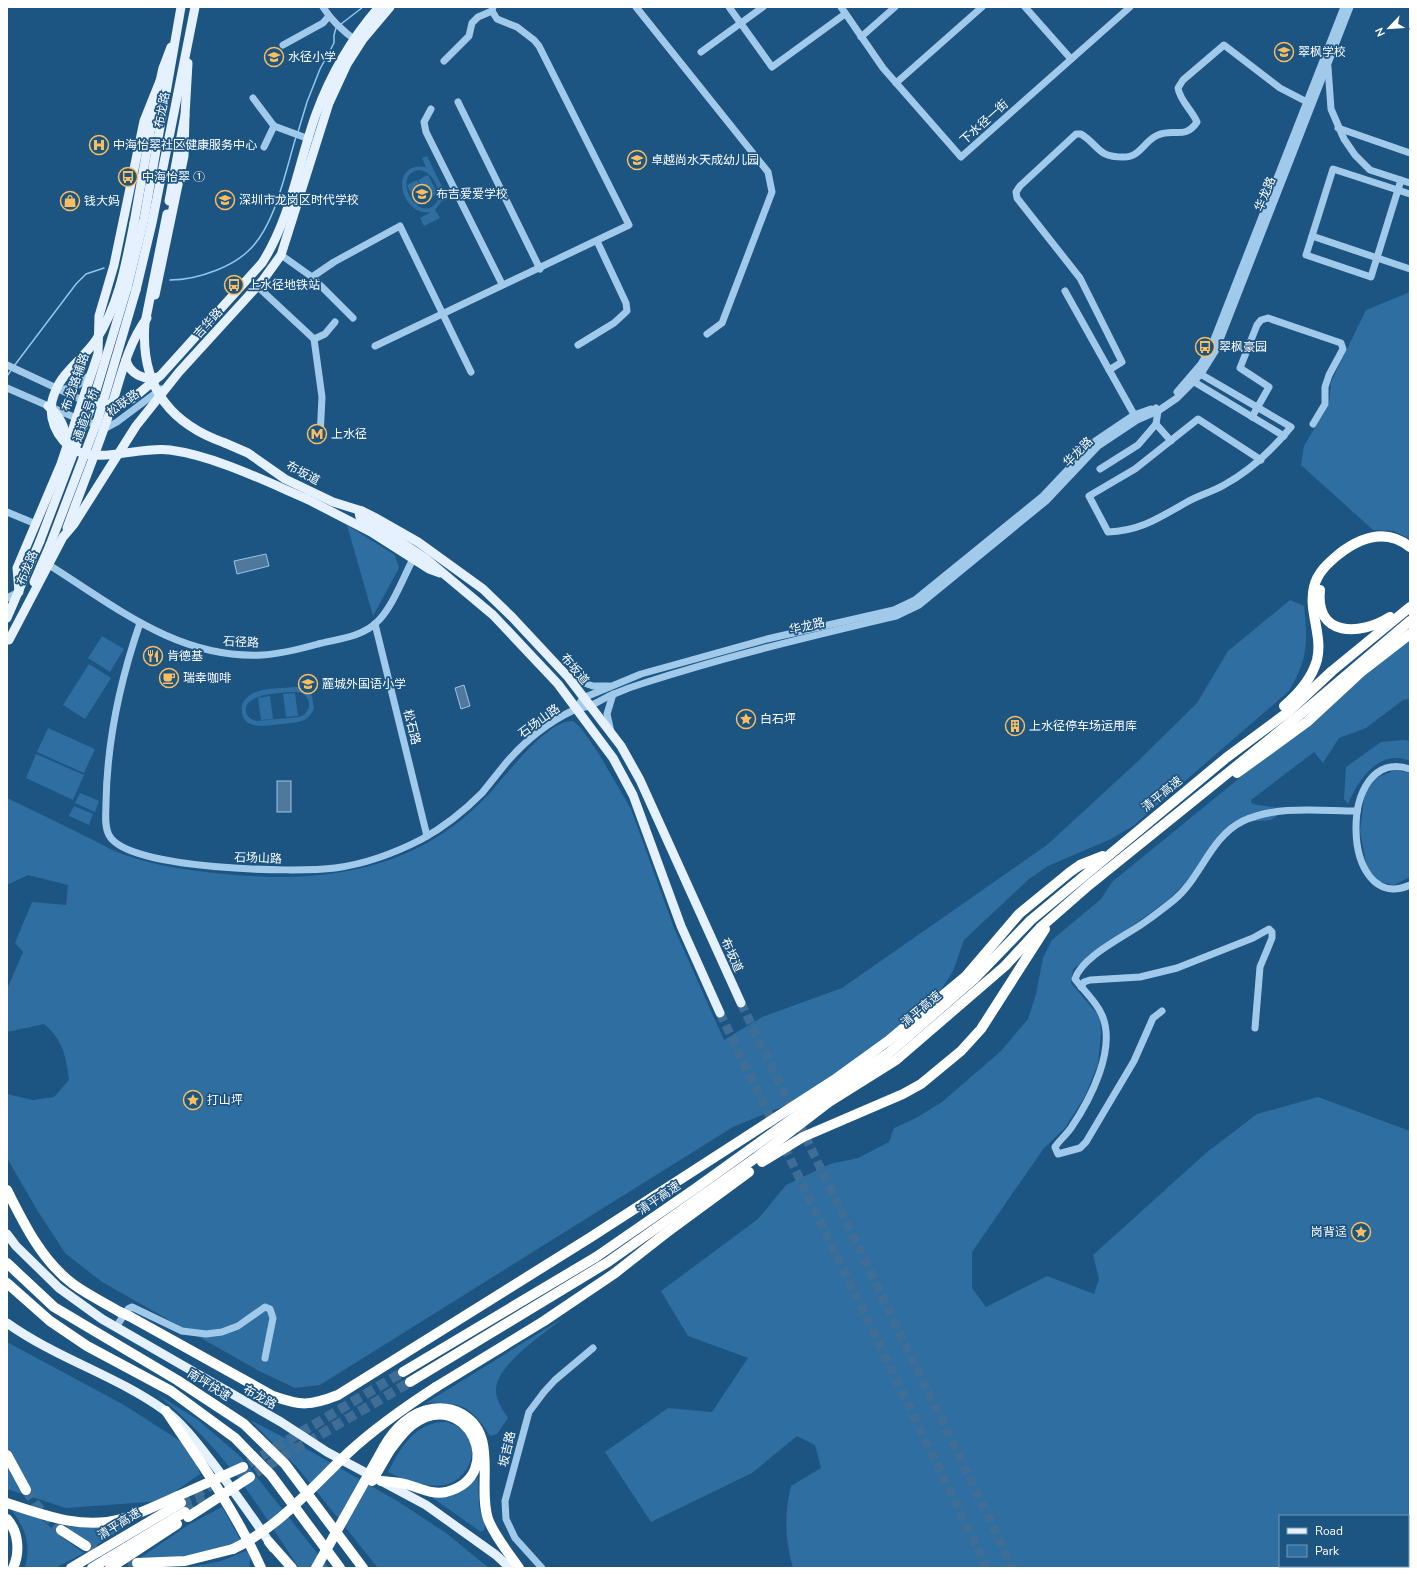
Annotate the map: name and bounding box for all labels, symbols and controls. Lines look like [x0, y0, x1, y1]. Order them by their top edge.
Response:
north arrow [1369, 8, 1409, 48]
text: N [1372, 25, 1389, 39]
school or university icon: 翠枫学校 [1273, 41, 1295, 63]
place label: 翠枫学校 [1298, 44, 1346, 60]
school or university icon: 水径小学 [263, 46, 285, 68]
place label: 水径小学 [288, 49, 336, 65]
street label: 布龙路 [151, 91, 173, 129]
street label: 下水径一街 [956, 96, 1012, 148]
hospital icon: 中海怡翠社区健康服务中心 [88, 134, 110, 156]
place label: 中海怡翠社区健康服务中心 [113, 137, 257, 153]
school or university icon: 卓越尚水天成幼儿园 [626, 149, 648, 171]
place label: 卓越尚水天成幼儿园 [651, 152, 759, 168]
bus stop icon: 中海怡翠 ① [117, 166, 139, 188]
place label: 中海怡翠 ① [142, 169, 205, 185]
street label: 华龙路 [1251, 174, 1279, 214]
school or university icon: 布吉爱爱学校 [411, 183, 433, 205]
place label: 布吉爱爱学校 [436, 186, 508, 202]
school or university icon: 深圳市龙岗区时代学校 [214, 189, 236, 211]
shop icon: 钱大妈 [59, 190, 81, 212]
place label: 深圳市龙岗区时代学校 [239, 192, 359, 208]
place label: 钱大妈 [84, 193, 120, 209]
bus stop icon: 上水径地铁站 [223, 274, 245, 296]
place label: 上水径地铁站 [248, 277, 320, 293]
street label: 吉华路 [190, 304, 226, 342]
bus stop icon: 翠枫豪园 [1194, 336, 1216, 358]
place label: 翠枫豪园 [1219, 339, 1267, 355]
street label: 布龙路辅路 [58, 351, 92, 413]
street label: 通道2号桥 [69, 386, 103, 444]
street label: 松联路 [104, 386, 142, 420]
metro station icon: 上水径 [306, 423, 328, 445]
place label: 上水径 [331, 426, 367, 442]
street label: 华龙路 [1060, 434, 1096, 470]
street label: 布坂道 [283, 457, 323, 489]
street label: 布龙路 [13, 548, 41, 588]
street label: 华龙路 [788, 614, 826, 638]
street label: 石径路 [223, 633, 259, 651]
restaurant icon: 肯德基 [142, 645, 164, 667]
place label: 肯德基 [167, 648, 203, 664]
street label: 布坂道 [557, 650, 593, 688]
cafe icon: 瑞幸咖啡 [158, 667, 180, 689]
place label: 瑞幸咖啡 [183, 670, 231, 686]
school or university icon: 麓城外国语小学 [297, 673, 319, 695]
place label: 麓城外国语小学 [322, 676, 406, 692]
street label: 石场山路 [515, 700, 563, 742]
street label: 松石路 [400, 708, 424, 746]
place icon: 白石坪 [735, 708, 757, 730]
place label: 白石坪 [760, 711, 796, 727]
building icon: 上水径停车场运用库 [1004, 715, 1026, 737]
place label: 上水径停车场运用库 [1029, 718, 1137, 734]
street label: 清平高速 [1138, 773, 1186, 815]
street label: 石场山路 [234, 849, 282, 867]
street label: 布坂道 [717, 935, 747, 975]
street label: 清平高速 [897, 987, 945, 1031]
place icon: 打山坪 [182, 1089, 204, 1111]
place label: 打山坪 [207, 1092, 243, 1108]
street label: 清平高速 [635, 1178, 683, 1218]
place icon: 岗背迳 [1350, 1221, 1372, 1243]
place label: 岗背迳 [1311, 1224, 1347, 1240]
street label: 南坪快速 [184, 1365, 234, 1405]
street label: 布龙路 [240, 1381, 280, 1413]
street label: 坂吉路 [495, 1430, 519, 1468]
street label: 清平高速 [94, 1504, 144, 1544]
legend [1279, 1515, 1409, 1567]
text: Road [1315, 1523, 1343, 1539]
text: Park [1315, 1543, 1340, 1559]

